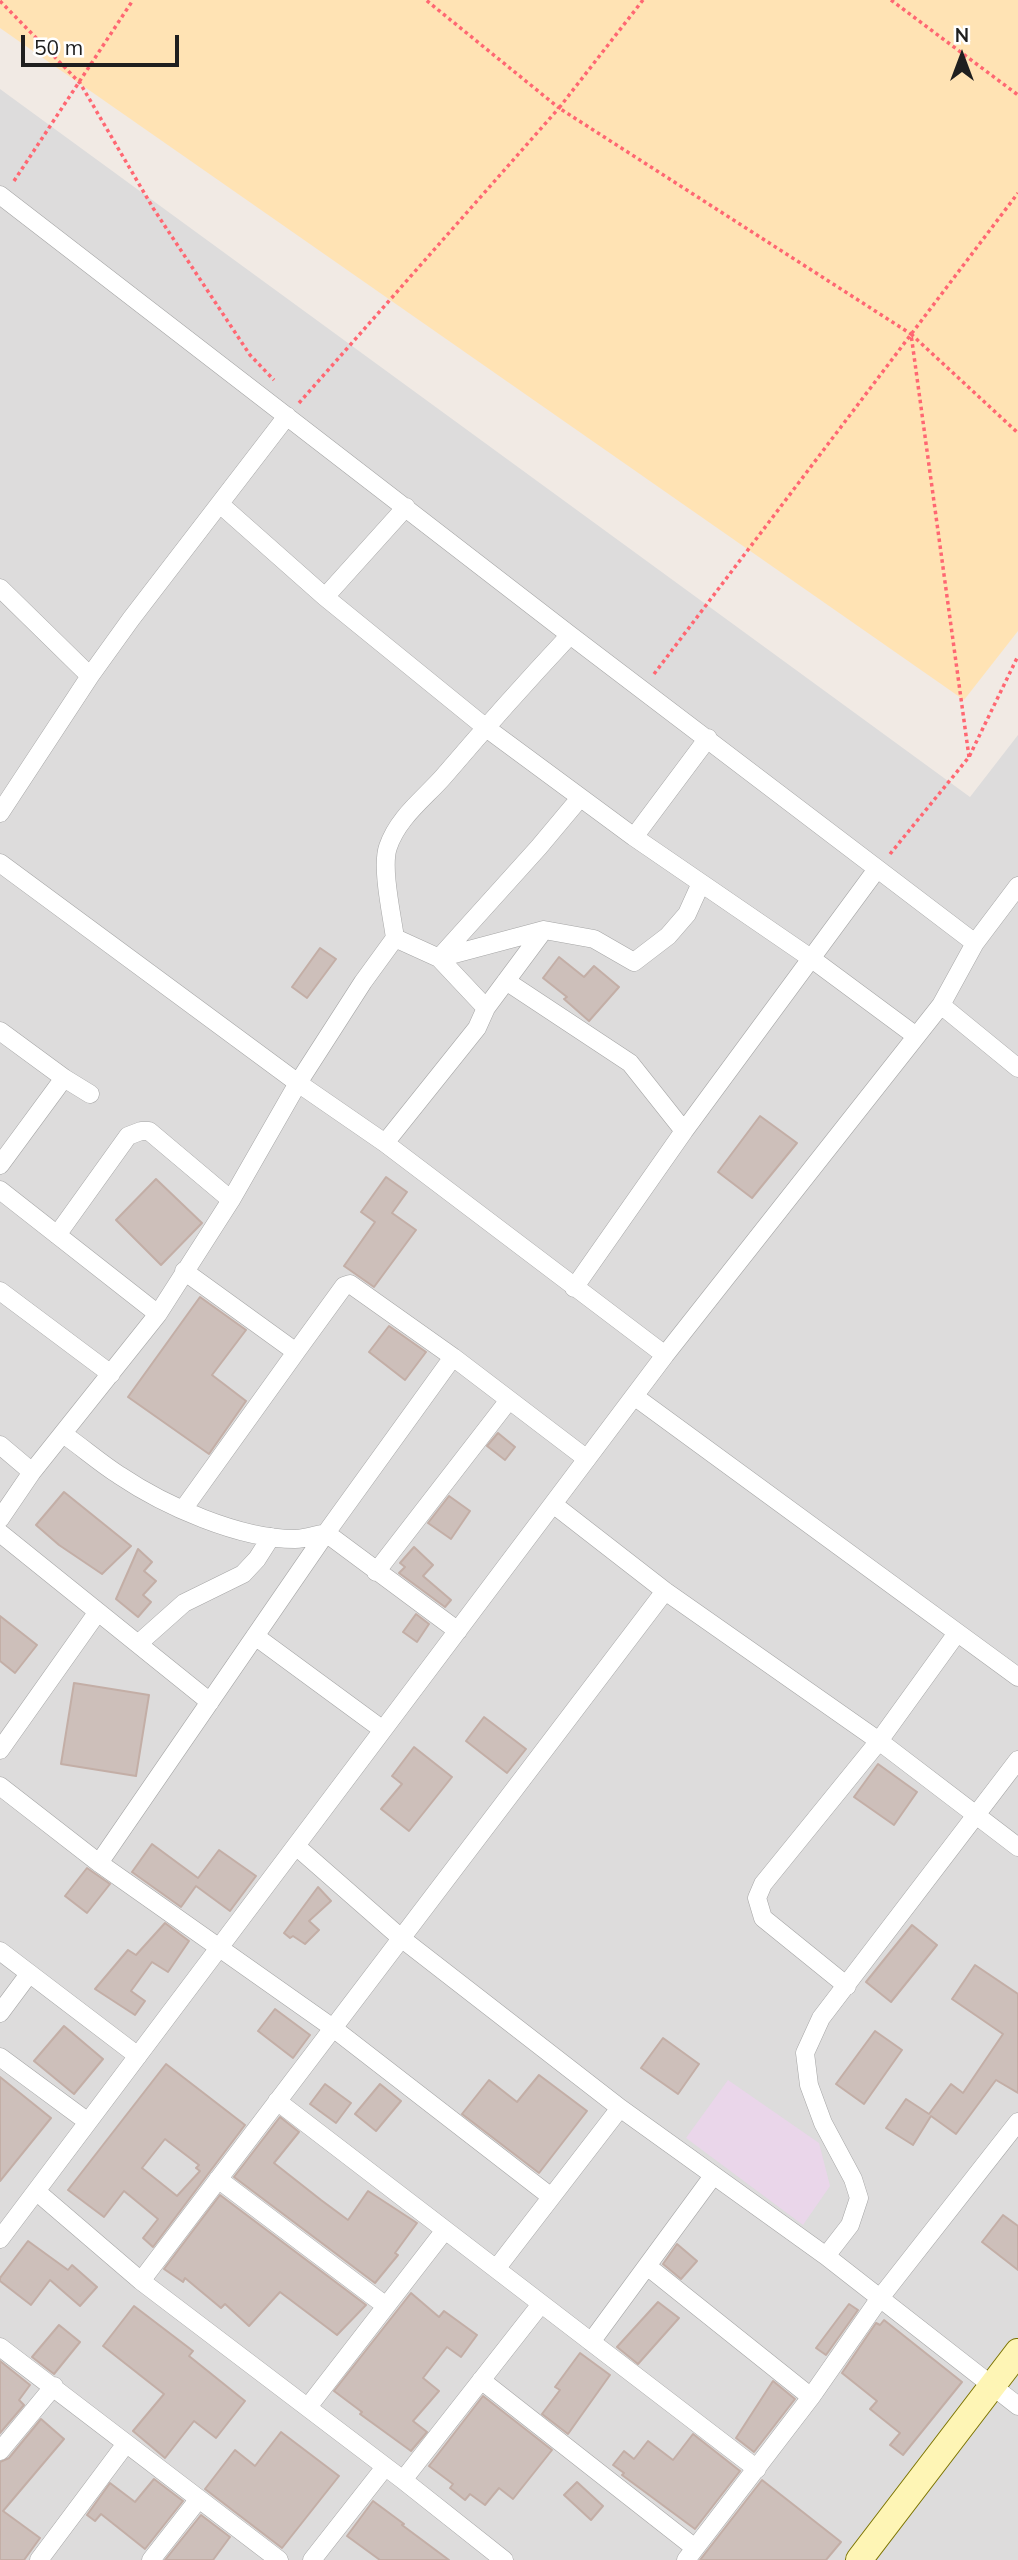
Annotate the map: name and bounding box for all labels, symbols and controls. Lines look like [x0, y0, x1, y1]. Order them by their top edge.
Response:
scale bar [24, 21, 182, 65]
north arrow [927, 21, 997, 91]
text: N [955, 23, 969, 47]
text: 50 m [34, 34, 83, 60]

